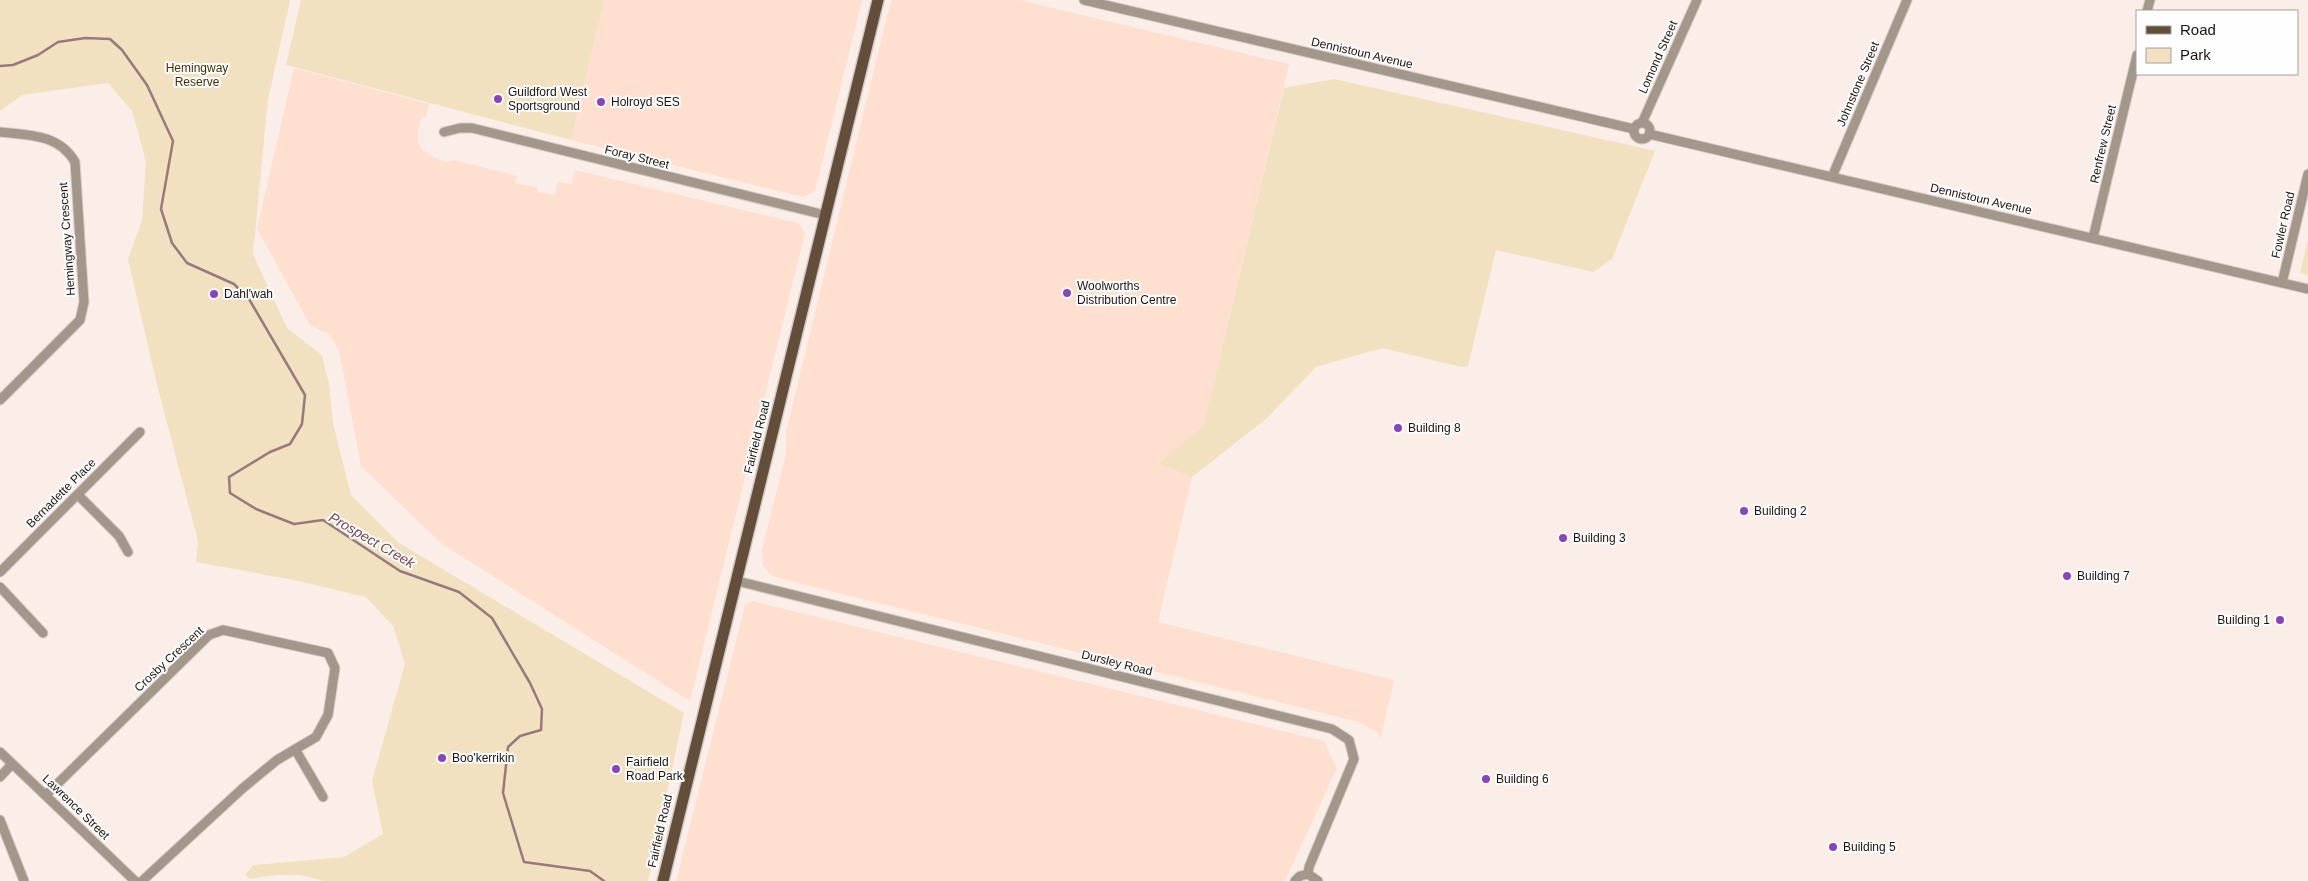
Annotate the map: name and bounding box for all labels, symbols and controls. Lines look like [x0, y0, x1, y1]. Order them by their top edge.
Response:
legend [2136, 10, 2298, 75]
street label: Lomond Street [1636, 18, 1681, 96]
text: Road [2180, 21, 2216, 38]
street label: Dennistoun Avenue [1310, 34, 1414, 72]
street label: Johnstone Street [1834, 39, 1882, 128]
text: Park [2180, 46, 2211, 63]
park label: Hemingway Reserve [166, 61, 228, 89]
place label: Guildford West Sportsground [508, 85, 588, 113]
marker: Guildford West Sportsground [492, 93, 504, 105]
place label: Holroyd SES [611, 95, 680, 109]
marker: Holroyd SES [595, 96, 607, 108]
street label: Renfrew Street [2087, 103, 2119, 185]
street label: Foray Street [603, 142, 671, 172]
street label: Dennistoun Avenue [1929, 180, 2033, 218]
street label: Hemingway Crescent [56, 181, 78, 296]
street label: Fowler Road [2269, 190, 2297, 260]
place label: Woolworths Distribution Centre [1077, 279, 1177, 307]
place label: Dahl'wah [224, 287, 273, 301]
marker: Woolworths Distribution Centre [1061, 287, 1073, 299]
marker: Dahl'wah [208, 288, 220, 300]
street label: Fairfield Road [741, 399, 773, 475]
place label: Building 8 [1408, 421, 1461, 435]
marker: Building 8 [1392, 422, 1404, 434]
street label: Bernadette Place [24, 455, 99, 530]
place label: Building 2 [1754, 504, 1807, 518]
marker: Building 2 [1738, 505, 1750, 517]
water label: Prospect Creek [326, 509, 419, 572]
place label: Building 3 [1573, 531, 1626, 545]
marker: Building 3 [1557, 532, 1569, 544]
place label: Building 7 [2077, 569, 2130, 583]
marker: Building 7 [2061, 570, 2073, 582]
place label: Building 1 [2217, 613, 2270, 627]
marker: Building 1 [2274, 614, 2286, 626]
street label: Crosby Crescent [132, 623, 207, 695]
street label: Dursley Road [1080, 647, 1154, 679]
place label: Boo'kerrikin [452, 751, 514, 765]
marker: Boo'kerrikin [436, 752, 448, 764]
place label: Fairfield Road Park [626, 755, 684, 783]
marker: Fairfield Road Park [610, 763, 622, 775]
street label: Lawrence Street [40, 772, 113, 843]
place label: Building 6 [1496, 772, 1549, 786]
marker: Building 6 [1480, 773, 1492, 785]
street label: Fairfield Road [645, 793, 675, 869]
place label: Building 5 [1843, 840, 1896, 854]
marker: Building 5 [1827, 841, 1839, 853]

